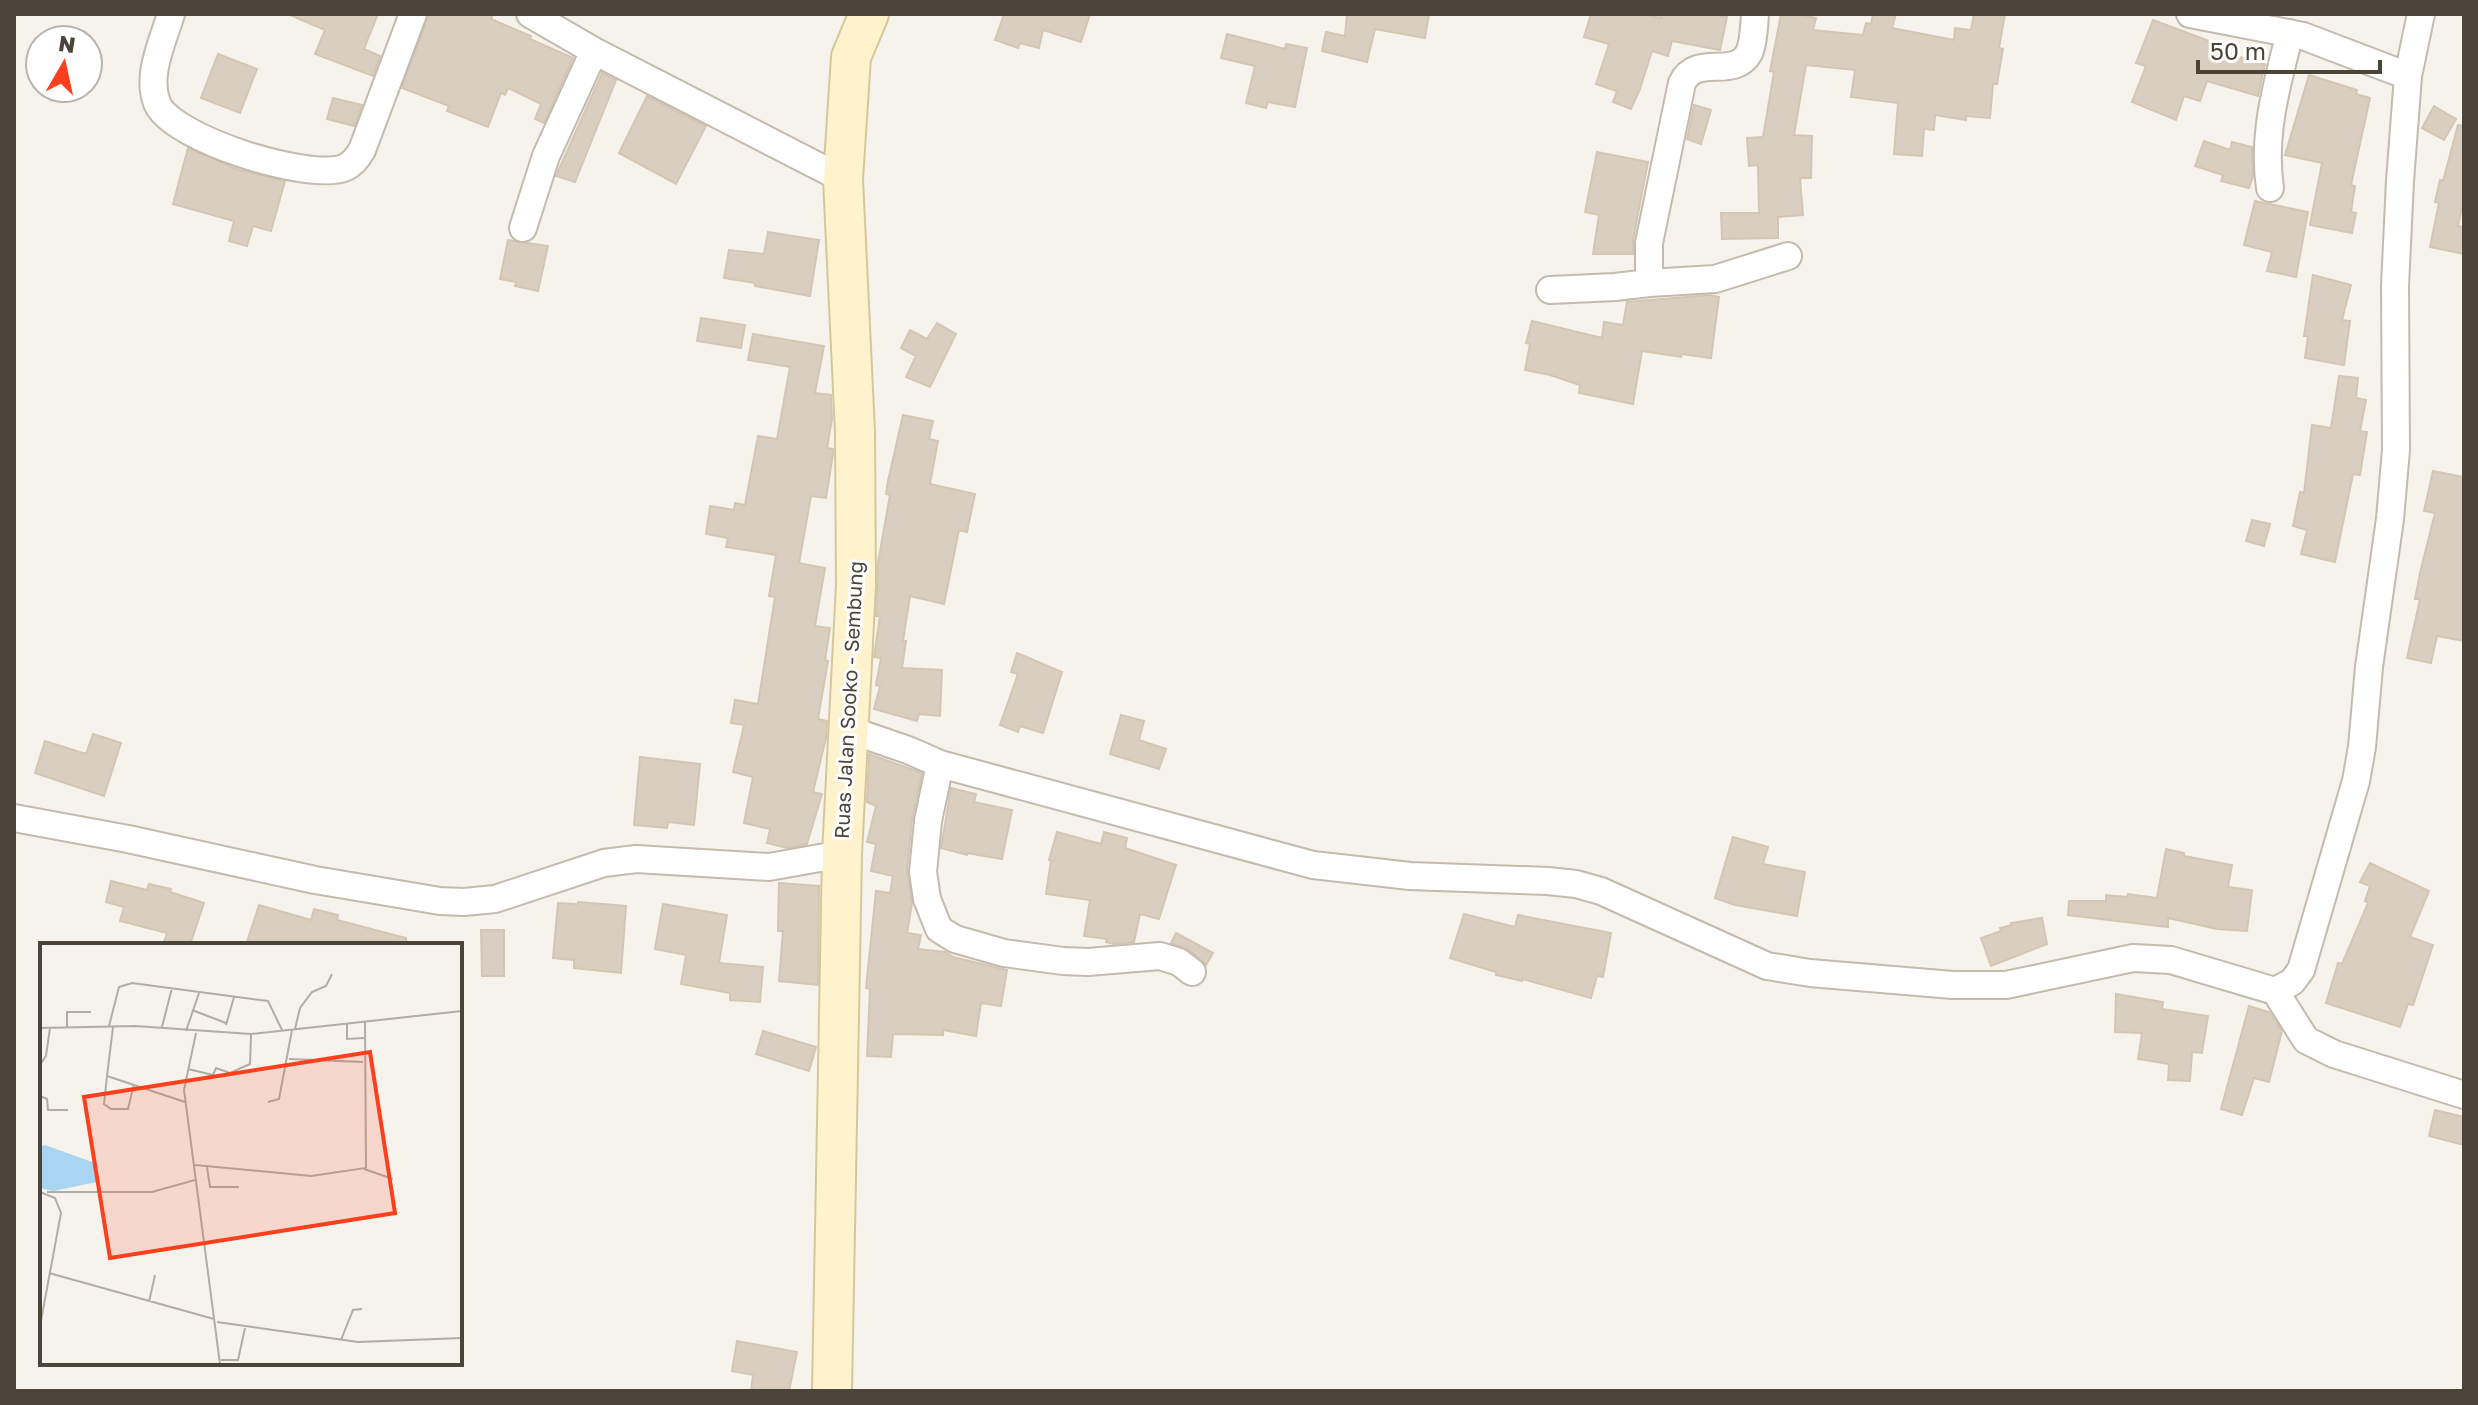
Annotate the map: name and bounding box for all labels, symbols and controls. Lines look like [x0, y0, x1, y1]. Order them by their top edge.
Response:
north arrow [24, 24, 104, 104]
scale bar [2198, 24, 2380, 74]
text: N [57, 29, 78, 58]
text: 50 m [2210, 36, 2266, 65]
street label: Ruas Jalan Sooko - Sembung [829, 561, 867, 839]
inset map [40, 943, 462, 1365]

